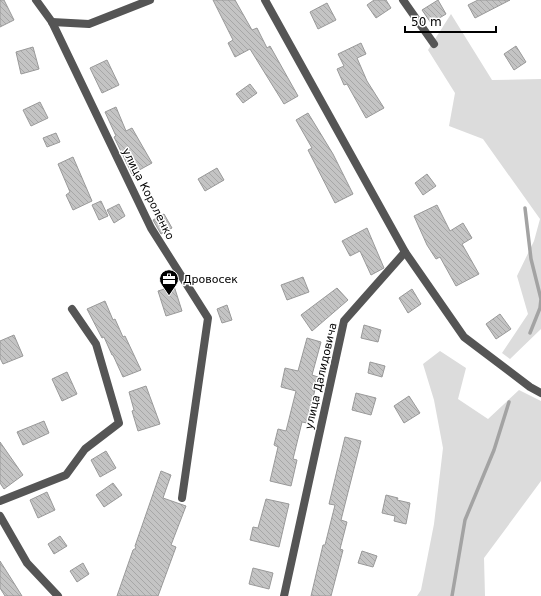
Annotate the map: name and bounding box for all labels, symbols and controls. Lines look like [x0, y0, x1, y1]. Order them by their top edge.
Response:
scale bar [405, 8, 496, 34]
text: 50 m [411, 15, 442, 29]
street label: улица Короленко [119, 146, 177, 242]
office icon: Дровосек [158, 268, 180, 296]
place label: Дровосек [183, 273, 238, 286]
street label: улица Далидовича [302, 321, 340, 431]

